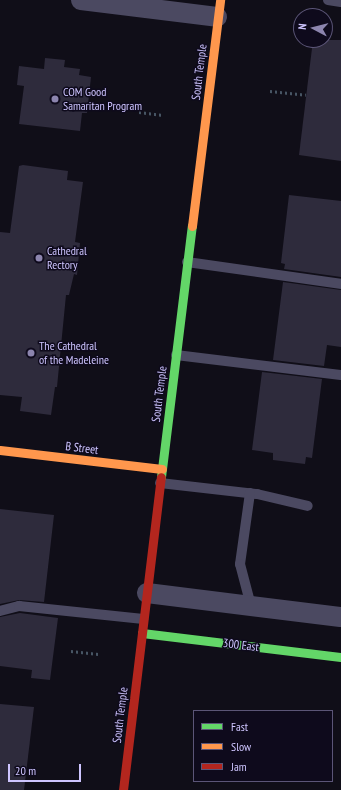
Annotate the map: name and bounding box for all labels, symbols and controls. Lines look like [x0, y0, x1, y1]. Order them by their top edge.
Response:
north arrow [293, 8, 333, 48]
text: N [295, 23, 309, 30]
street label: South Temple [188, 43, 210, 101]
place label: COM Good Samaritan Program [63, 85, 142, 113]
marker: COM Good Samaritan Program [50, 94, 60, 104]
place label: Cathedral Rectory [47, 244, 87, 272]
marker: Cathedral Rectory [34, 253, 44, 263]
place label: The Cathedral of the Madeleine [39, 339, 109, 367]
marker: The Cathedral of the Madeleine [26, 348, 36, 358]
street label: South Temple [148, 365, 170, 423]
street label: B Street [65, 439, 99, 457]
street label: 300 East [222, 636, 260, 654]
street label: South Temple [109, 686, 131, 744]
legend [193, 710, 333, 782]
text: Fast [231, 719, 248, 734]
text: Slow [231, 739, 251, 754]
scale bar [10, 756, 83, 782]
text: Jam [231, 759, 247, 774]
text: 20 m [15, 763, 36, 778]

